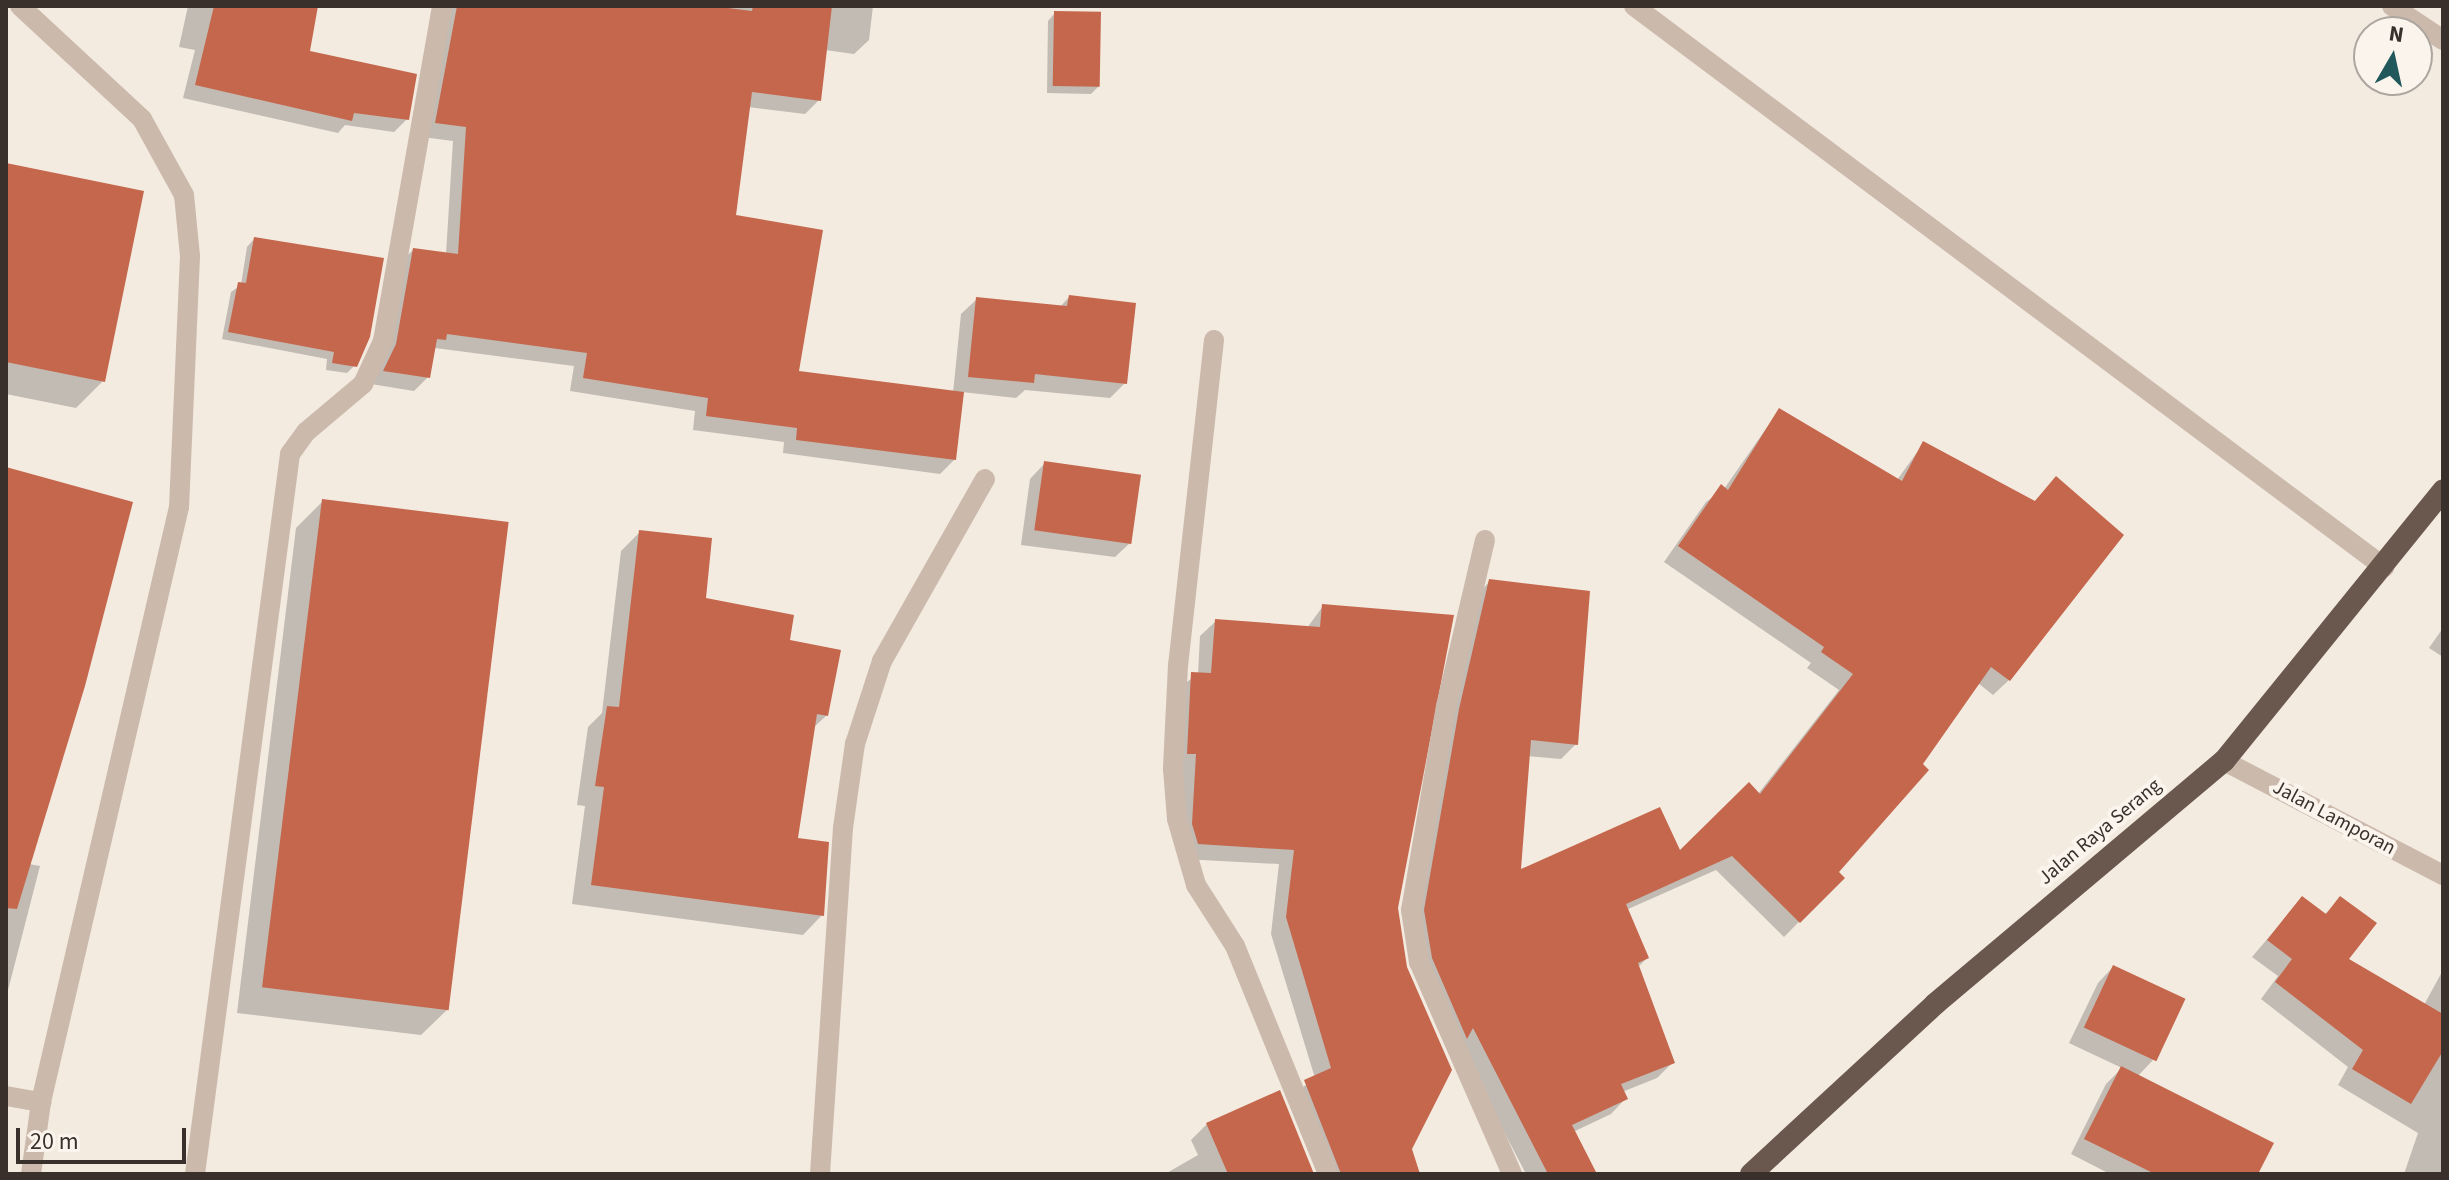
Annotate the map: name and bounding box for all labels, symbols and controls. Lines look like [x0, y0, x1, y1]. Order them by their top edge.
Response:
north arrow [2353, 16, 2433, 96]
text: N [2387, 17, 2406, 51]
street label: Jalan Raya Serang [2034, 774, 2166, 890]
street label: Jalan Lamporan [2269, 776, 2399, 860]
scale bar [20, 1112, 190, 1162]
text: 20 m [30, 1124, 79, 1159]

